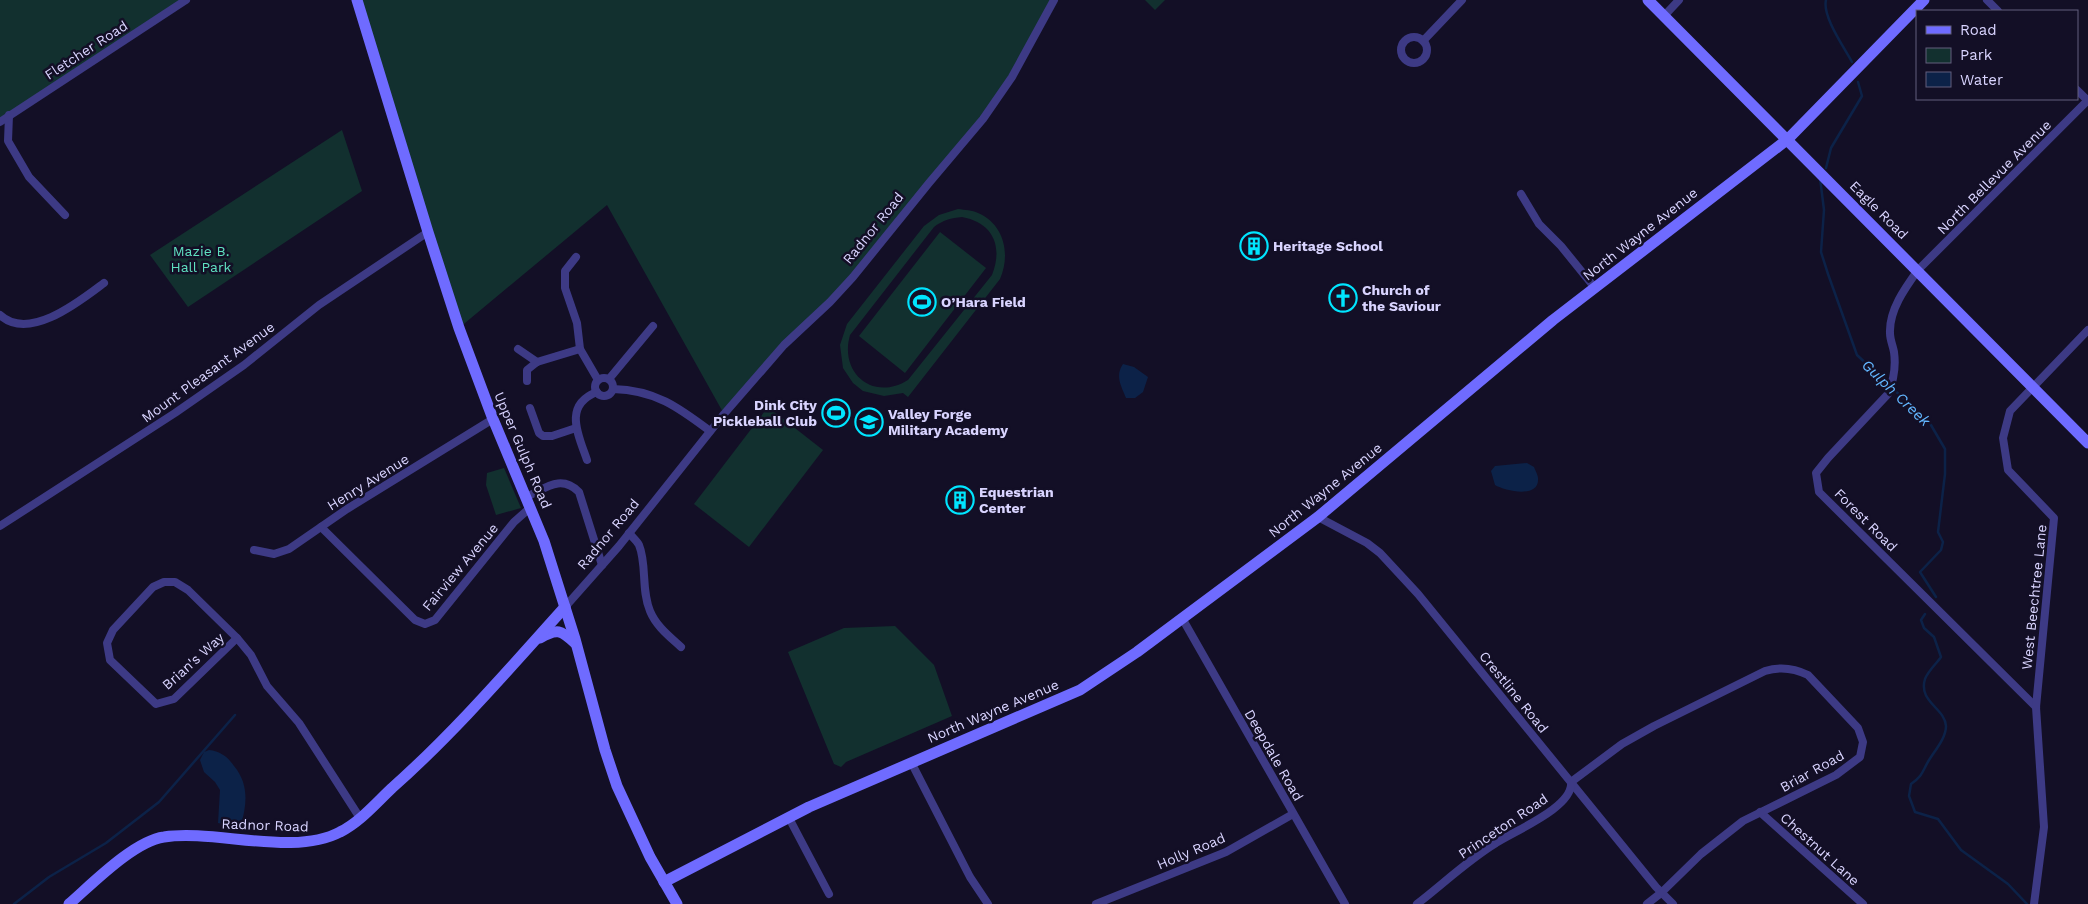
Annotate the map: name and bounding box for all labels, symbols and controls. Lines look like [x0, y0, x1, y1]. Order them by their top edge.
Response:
legend [1916, 10, 2078, 100]
street label: Fletcher Road [42, 17, 130, 83]
text: Road [1960, 21, 1997, 39]
text: Park [1960, 46, 1993, 64]
text: Water [1960, 71, 2003, 89]
street label: North Bellevue Avenue [1934, 117, 2054, 237]
street label: Eagle Road [1847, 178, 1911, 242]
street label: North Wayne Avenue [1580, 184, 1700, 284]
street label: Radnor Road [839, 189, 907, 267]
building icon: Heritage School [1239, 231, 1269, 261]
place label: Heritage School [1273, 238, 1383, 254]
park label: Mazie B. Hall Park [170, 243, 232, 275]
place label: Church of the Saviour [1362, 282, 1441, 314]
church icon: Church of the Saviour [1328, 283, 1358, 313]
sports icon: O’Hara Field [907, 287, 937, 317]
place label: O’Hara Field [941, 294, 1026, 310]
street label: Mount Pleasant Avenue [138, 318, 278, 426]
water label: Gulph Creek [1858, 356, 1935, 431]
street label: Upper Gulph Road [491, 389, 555, 511]
place label: Dink City Pickleball Club [713, 397, 817, 429]
sports icon: Dink City Pickleball Club [821, 398, 851, 428]
place label: Valley Forge Military Academy [888, 406, 1008, 438]
school or university icon: Valley Forge Military Academy [854, 407, 884, 437]
street label: North Wayne Avenue [1265, 439, 1385, 541]
street label: Henry Avenue [324, 451, 412, 513]
place label: Equestrian Center [979, 484, 1054, 516]
building icon: Equestrian Center [945, 485, 975, 515]
street label: Forest Road [1831, 485, 1901, 555]
street label: Radnor Road [574, 495, 642, 573]
street label: Fairview Avenue [419, 520, 501, 614]
street label: West Beechtree Lane [2018, 524, 2050, 670]
street label: Brian's Way [159, 629, 228, 693]
street label: Crestline Road [1476, 648, 1552, 736]
street label: North Wayne Avenue [925, 676, 1061, 746]
street label: Deepdale Road [1241, 706, 1307, 804]
street label: Briar Road [1777, 747, 1847, 795]
street label: Princeton Road [1455, 790, 1551, 862]
street label: Chestnut Lane [1777, 809, 1863, 889]
street label: Radnor Road [221, 815, 309, 835]
street label: Holly Road [1154, 829, 1228, 873]

